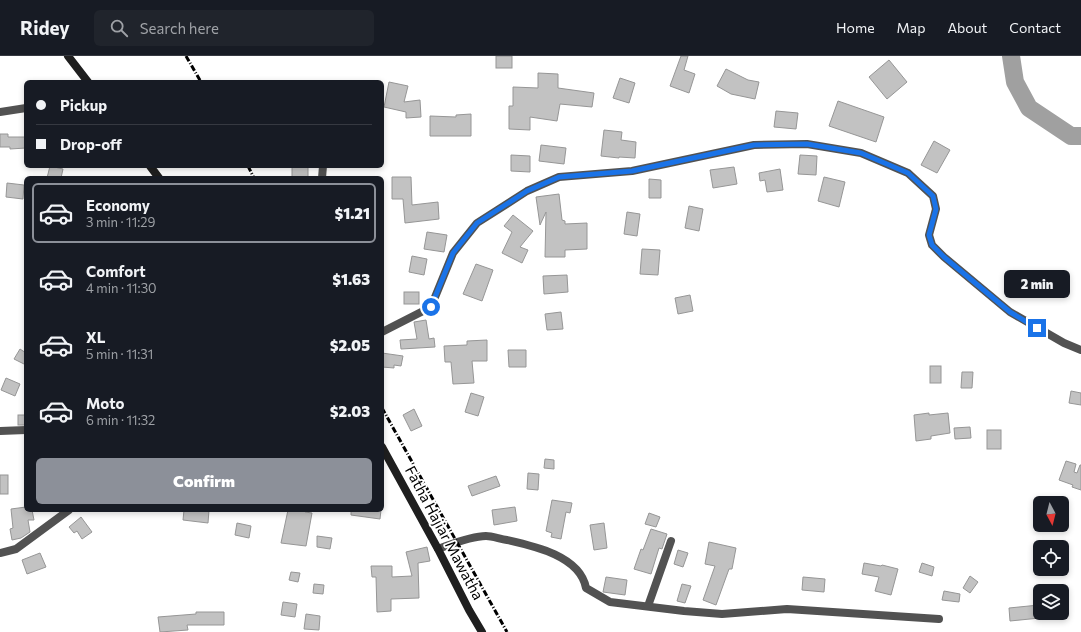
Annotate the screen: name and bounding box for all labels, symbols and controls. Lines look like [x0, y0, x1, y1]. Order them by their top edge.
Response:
search box [94, 10, 374, 46]
text: Ridey [20, 16, 70, 39]
icon: search [108, 17, 130, 39]
text: Search here [140, 19, 219, 37]
text: Home [836, 19, 875, 36]
text: Map [897, 19, 925, 36]
text: About [947, 19, 987, 36]
text: Contact [1009, 19, 1061, 36]
text: Pickup [60, 96, 107, 114]
text: Drop-off [60, 135, 122, 153]
icon: car [38, 195, 74, 231]
text: Economy [86, 196, 150, 214]
text: $1.21 [334, 204, 370, 222]
text: 3 min · 11:29 [86, 214, 155, 230]
icon: car [38, 261, 74, 297]
text: Comfort [86, 262, 146, 280]
text: $1.63 [332, 270, 370, 288]
callout: 2 min [1004, 270, 1070, 298]
text: 2 min [1021, 276, 1053, 292]
text: 4 min · 11:30 [86, 280, 157, 296]
route start [422, 298, 440, 316]
route end [1028, 319, 1046, 337]
icon: car [38, 327, 74, 363]
text: XL [86, 328, 105, 346]
text: $2.05 [330, 336, 370, 354]
text: 5 min · 11:31 [86, 346, 153, 362]
icon: car [38, 393, 74, 429]
text: Moto [86, 394, 125, 412]
text: $2.03 [330, 402, 370, 420]
text: 6 min · 11:32 [86, 412, 155, 428]
button: Confirm [36, 458, 372, 504]
street label: Fatha Hajiar Mawatha [402, 462, 488, 603]
north arrow [1033, 496, 1069, 532]
map controls [1033, 496, 1069, 620]
button: locate [1033, 540, 1069, 576]
button: layers [1033, 584, 1069, 620]

